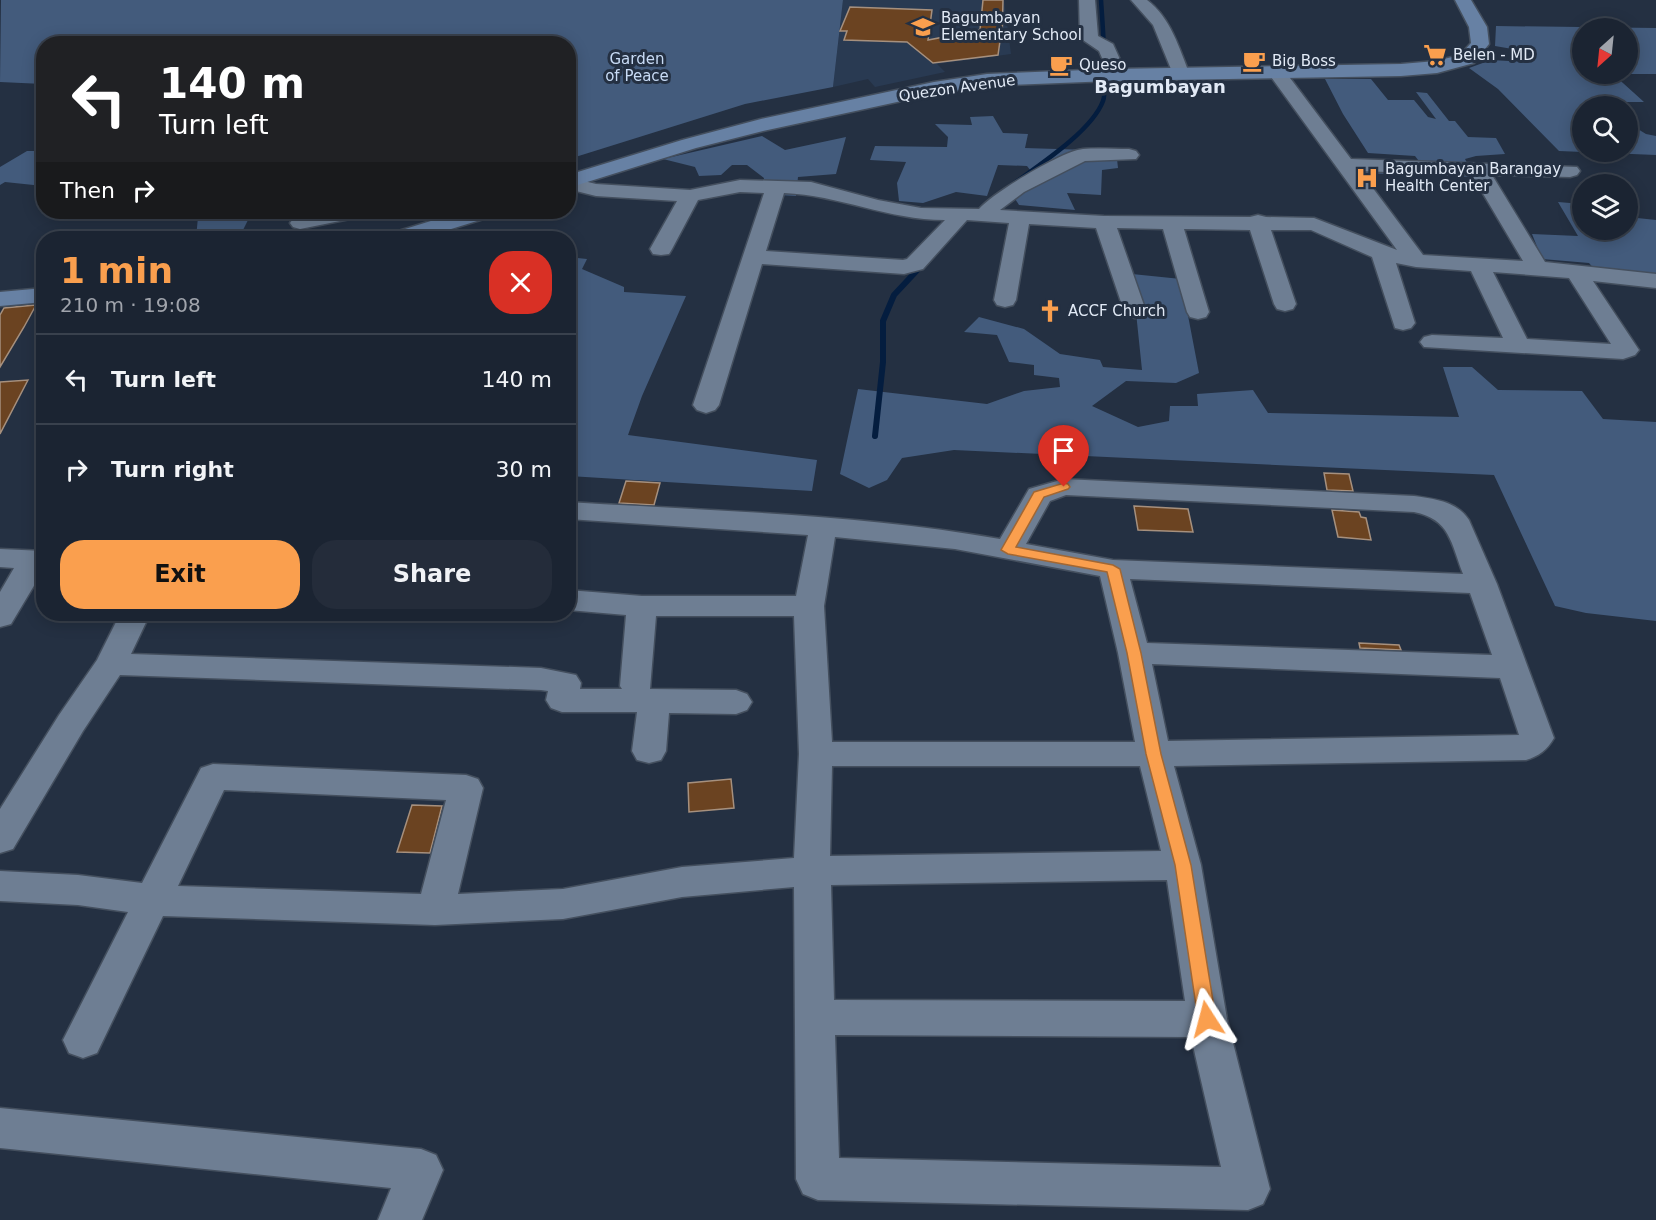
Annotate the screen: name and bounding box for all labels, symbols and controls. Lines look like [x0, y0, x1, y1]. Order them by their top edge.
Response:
place label: Bagumbayan Elementary School [941, 9, 1082, 44]
school or university icon: Bagumbayan Elementary School [910, 14, 936, 40]
north arrow [1572, 18, 1638, 84]
map controls [1572, 18, 1638, 240]
supermarket icon: Belen - MD [1422, 42, 1448, 68]
place label: Belen - MD [1453, 46, 1535, 64]
cafe icon: Big Boss [1241, 48, 1267, 74]
park label: Garden of Peace [605, 50, 669, 85]
cafe icon: Queso [1048, 52, 1074, 78]
place label: Big Boss [1272, 52, 1336, 70]
place label: Queso [1079, 56, 1127, 74]
text: 140 m [159, 59, 305, 108]
icon: left [60, 60, 138, 138]
street label: Quezon Avenue [898, 71, 1016, 105]
district label: Bagumbayan [1094, 76, 1226, 97]
button: search [1572, 96, 1638, 162]
text: Turn left [159, 109, 269, 140]
place label: Bagumbayan Barangay Health Center [1385, 160, 1561, 195]
hospital icon: Bagumbayan Barangay Health Center [1354, 165, 1380, 191]
icon: right [127, 174, 160, 207]
button: layers [1572, 174, 1638, 240]
text: Then [60, 178, 115, 203]
text: 1 min [60, 250, 173, 291]
button: close [489, 251, 552, 314]
text: 210 m · 19:08 [60, 293, 201, 317]
church icon: ACCF Church [1037, 298, 1063, 324]
place label: ACCF Church [1068, 302, 1165, 320]
icon: left [60, 363, 93, 396]
text: Turn left [111, 367, 216, 392]
text: 140 m [482, 367, 552, 392]
pin [1038, 425, 1089, 487]
icon: arrive [1047, 434, 1080, 467]
icon: right [60, 453, 93, 486]
text: Turn right [111, 457, 234, 482]
text: 30 m [496, 457, 552, 482]
button: Exit [60, 540, 300, 609]
button: Share [312, 540, 552, 609]
position arrow [1175, 987, 1239, 1051]

